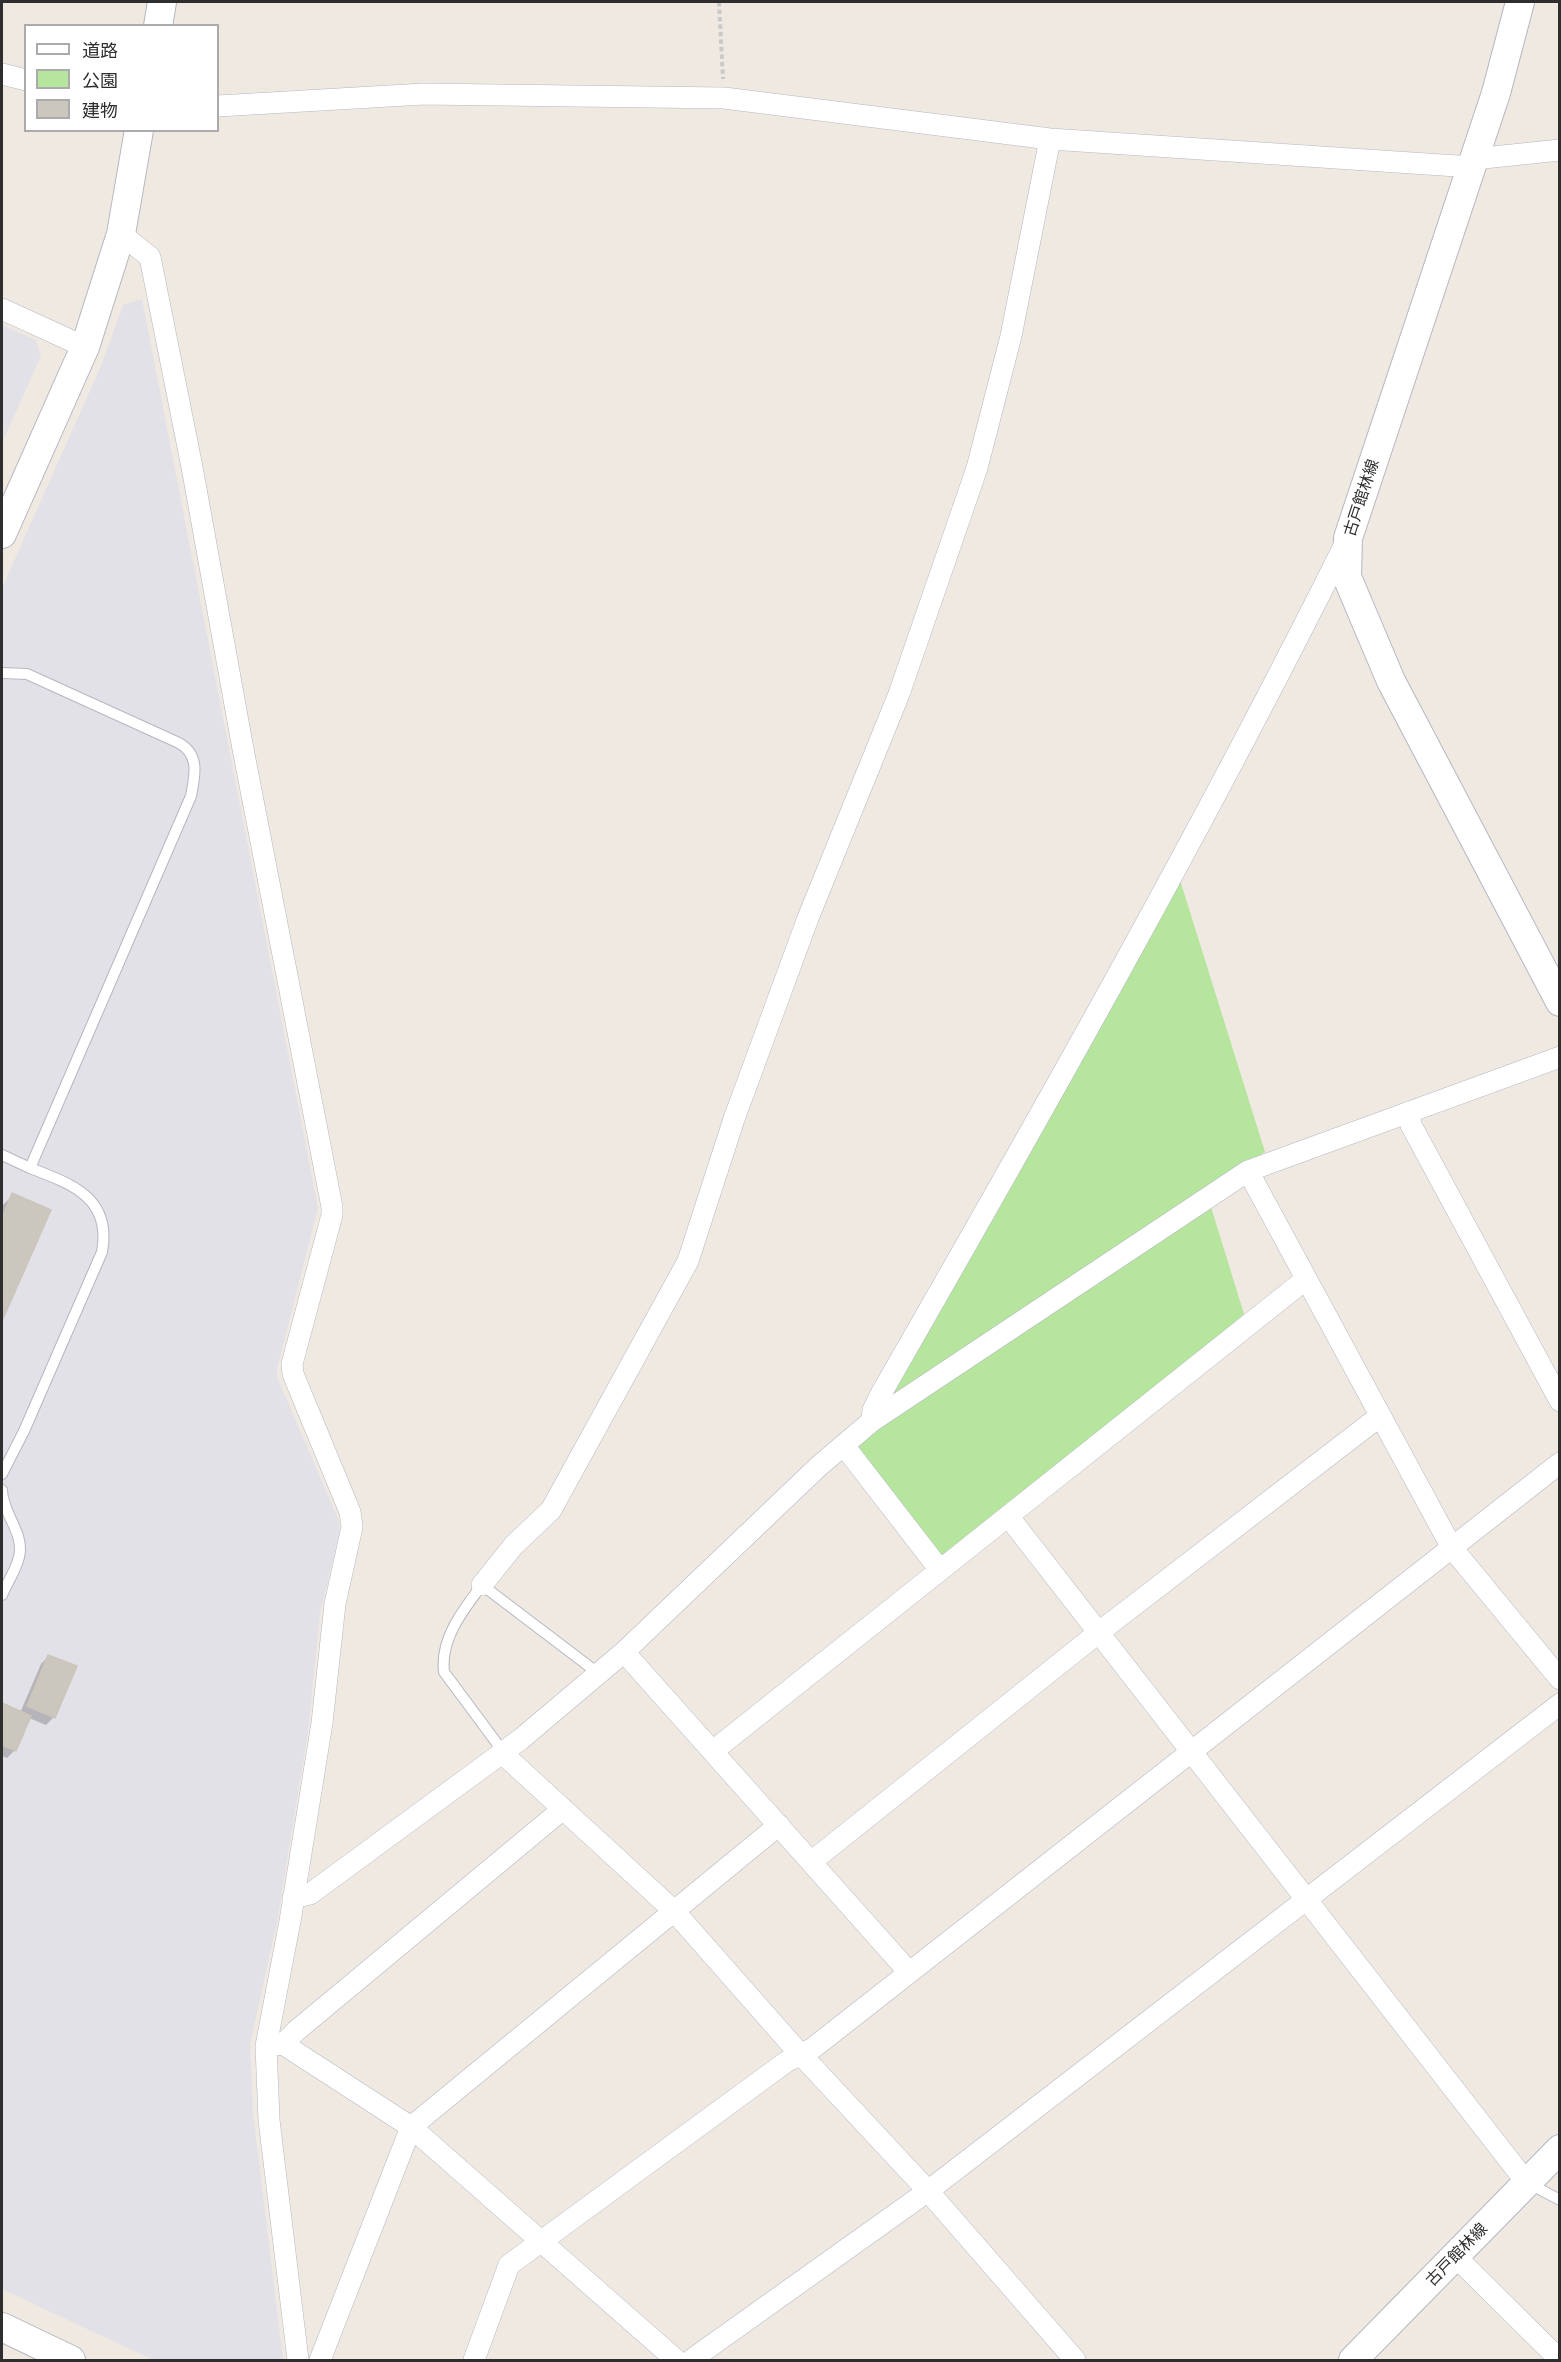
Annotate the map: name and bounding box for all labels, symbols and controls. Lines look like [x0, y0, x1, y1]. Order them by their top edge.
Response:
legend [24, 24, 219, 132]
text: 道路 [82, 38, 118, 62]
text: 公園 [82, 68, 118, 92]
text: 建物 [82, 98, 118, 122]
street label: 古戸館林線 [1341, 457, 1383, 539]
street label: 古戸館林線 [1422, 2220, 1492, 2290]

